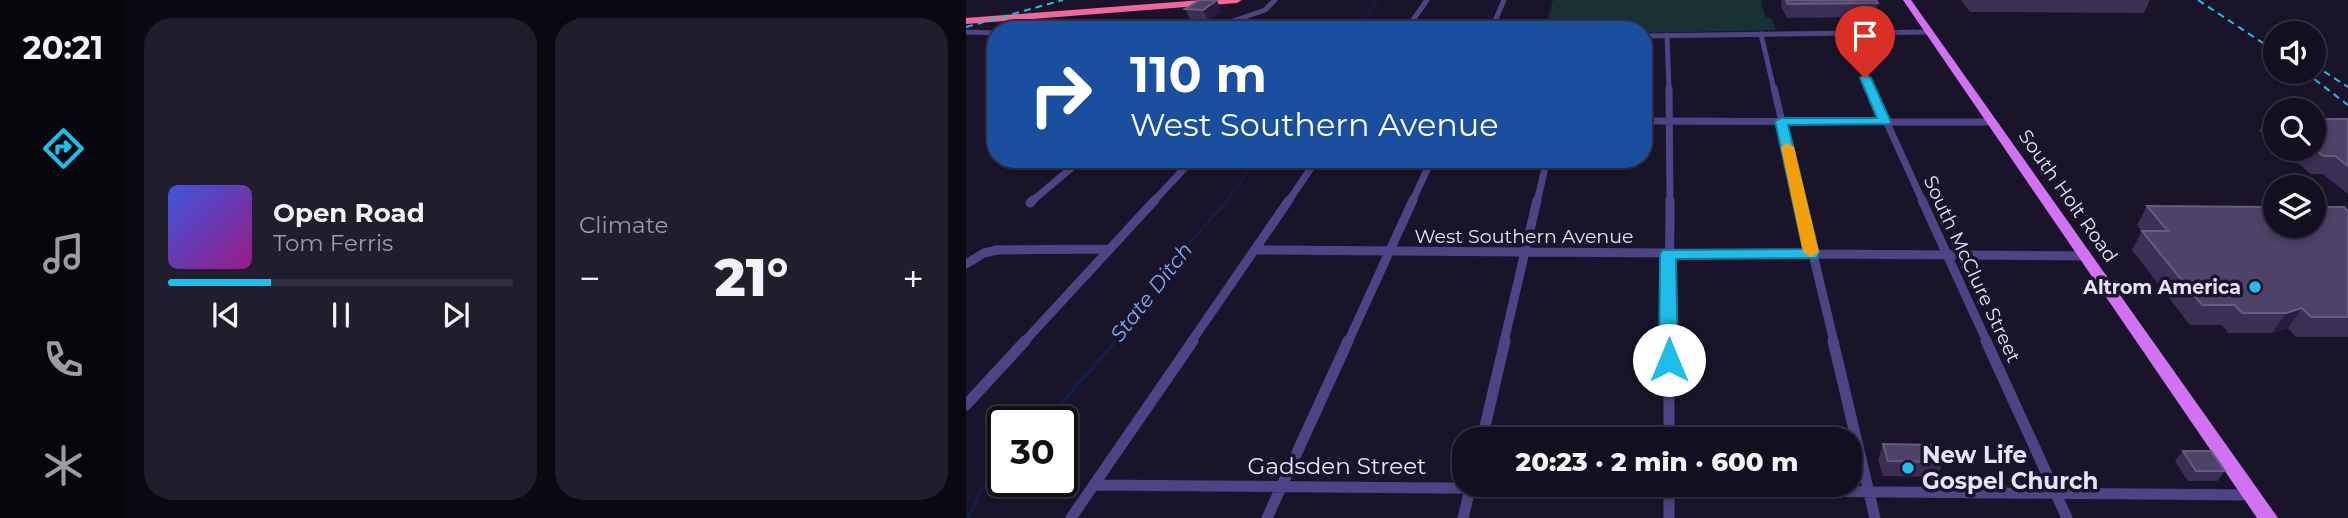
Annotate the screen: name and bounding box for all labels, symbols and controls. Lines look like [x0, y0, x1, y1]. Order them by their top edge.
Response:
pin [1835, 6, 1895, 78]
icon: arrive [1846, 17, 1884, 55]
map controls [2263, 21, 2326, 238]
button: sound [2263, 21, 2326, 84]
text: 20:21 [23, 28, 103, 67]
text: 110 m [1130, 45, 1267, 104]
icon: right [1015, 49, 1106, 140]
button: search [2263, 98, 2326, 161]
text: West Southern Avenue [1130, 105, 1499, 144]
icon: directions [39, 124, 88, 173]
street label: South Holt Road [2014, 125, 2122, 267]
street label: South McClure Street [1919, 172, 2026, 366]
button: layers [2263, 175, 2326, 238]
text: Open Road [273, 197, 425, 229]
text: Climate [579, 211, 668, 239]
street label: West Southern Avenue [1415, 225, 1633, 248]
icon: music [39, 229, 88, 278]
text: Tom Ferris [273, 229, 393, 257]
water label: State Ditch [1105, 238, 1197, 346]
text: 21° [715, 246, 788, 309]
text: − [579, 255, 601, 302]
text: + [902, 255, 924, 302]
place label: Altrom America [2082, 276, 2241, 299]
marker: Altrom America [2247, 279, 2263, 295]
icon: previous [207, 296, 245, 334]
icon: pause [322, 296, 360, 334]
icon: next [437, 296, 475, 334]
position arrow [1632, 323, 1706, 397]
icon: phone [39, 335, 88, 384]
speed limit sign: 30 [987, 406, 1078, 497]
icon: climate [39, 441, 88, 490]
place label: New Life Gospel Church [1922, 441, 2098, 495]
text: 20:23 · 2 min · 600 m [1516, 446, 1798, 478]
street label: Gadsden Street [1248, 452, 1426, 480]
marker: New Life Gospel Church [1900, 460, 1916, 476]

